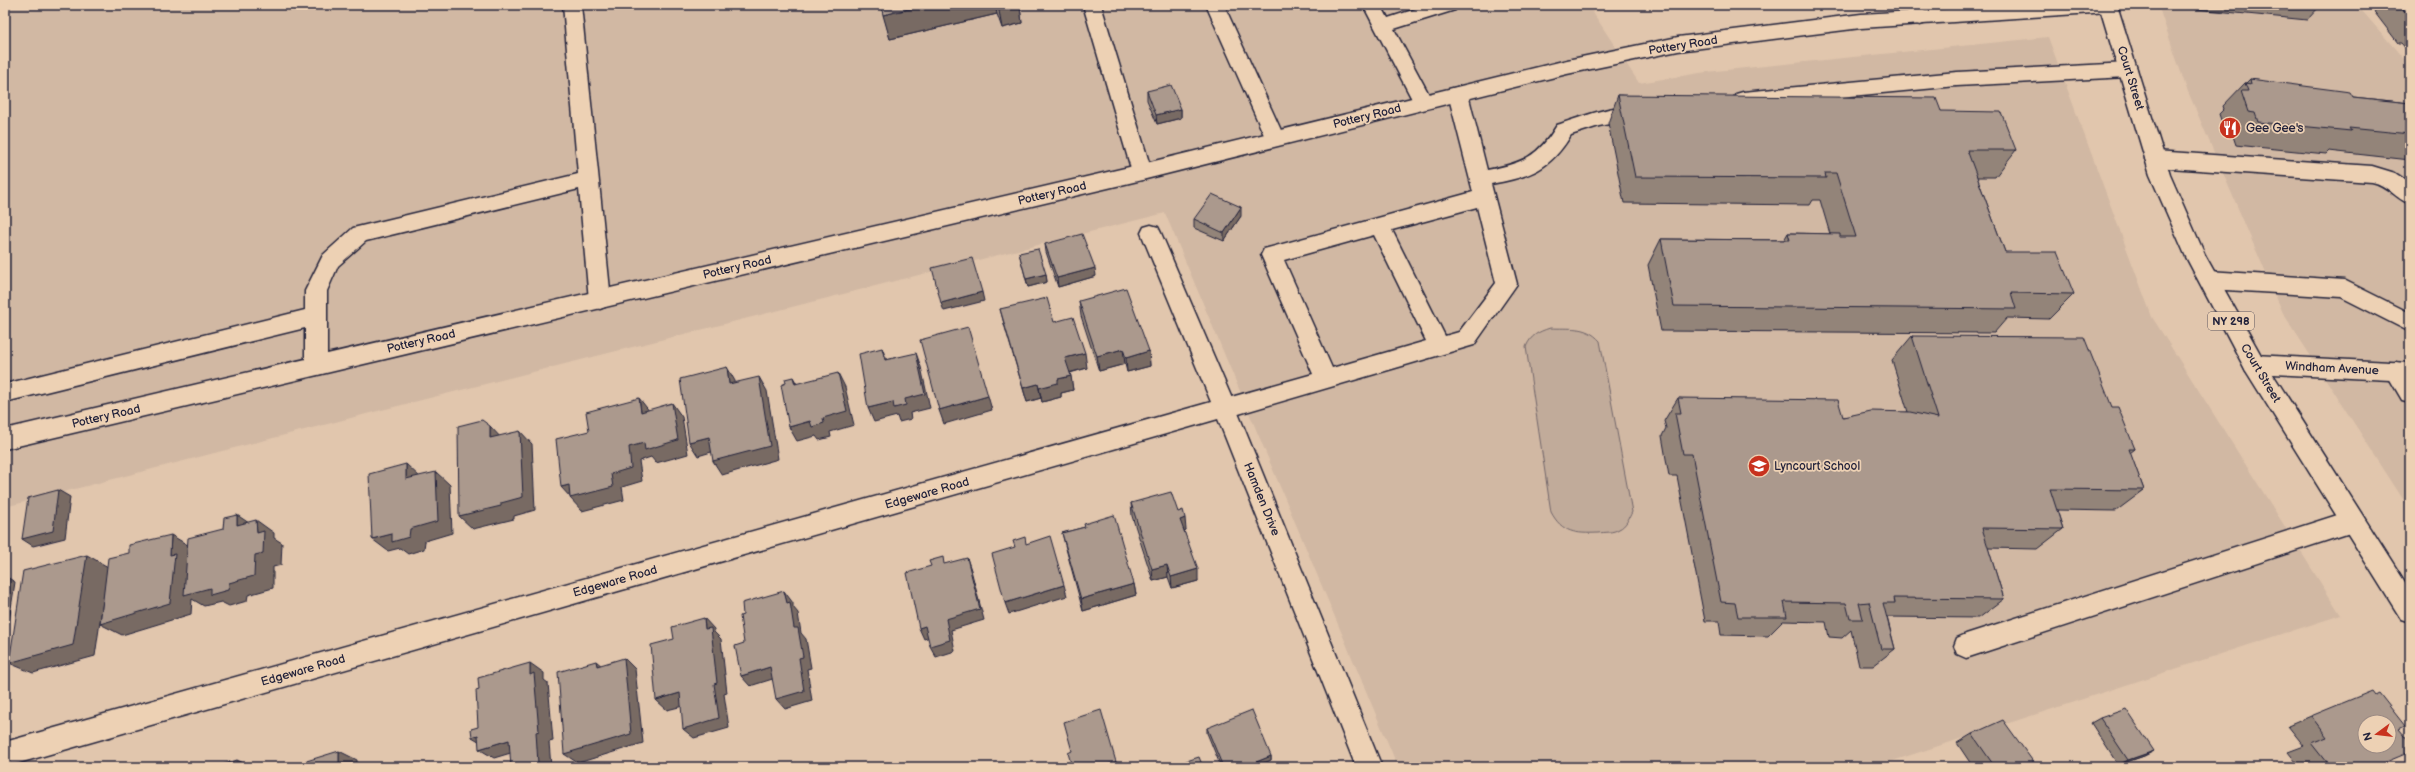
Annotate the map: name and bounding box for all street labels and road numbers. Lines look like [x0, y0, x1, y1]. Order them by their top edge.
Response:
street label: Pottery Road [1647, 33, 1719, 58]
street label: Court Street [2114, 44, 2147, 112]
street label: Pottery Road [1331, 101, 1403, 132]
street label: Pottery Road [1016, 178, 1088, 209]
street label: Pottery Road [701, 252, 773, 283]
road number: NY 298 [2208, 312, 2254, 330]
street label: Pottery Road [385, 326, 457, 357]
street label: Court Street [2237, 341, 2284, 406]
street label: Windham Avenue [2285, 359, 2379, 378]
street label: Pottery Road [70, 401, 142, 432]
street label: Hamden Drive [1240, 460, 1283, 538]
street label: Edgeware Road [883, 474, 971, 513]
street label: Edgeware Road [571, 562, 659, 601]
street label: Edgeware Road [259, 651, 347, 690]

